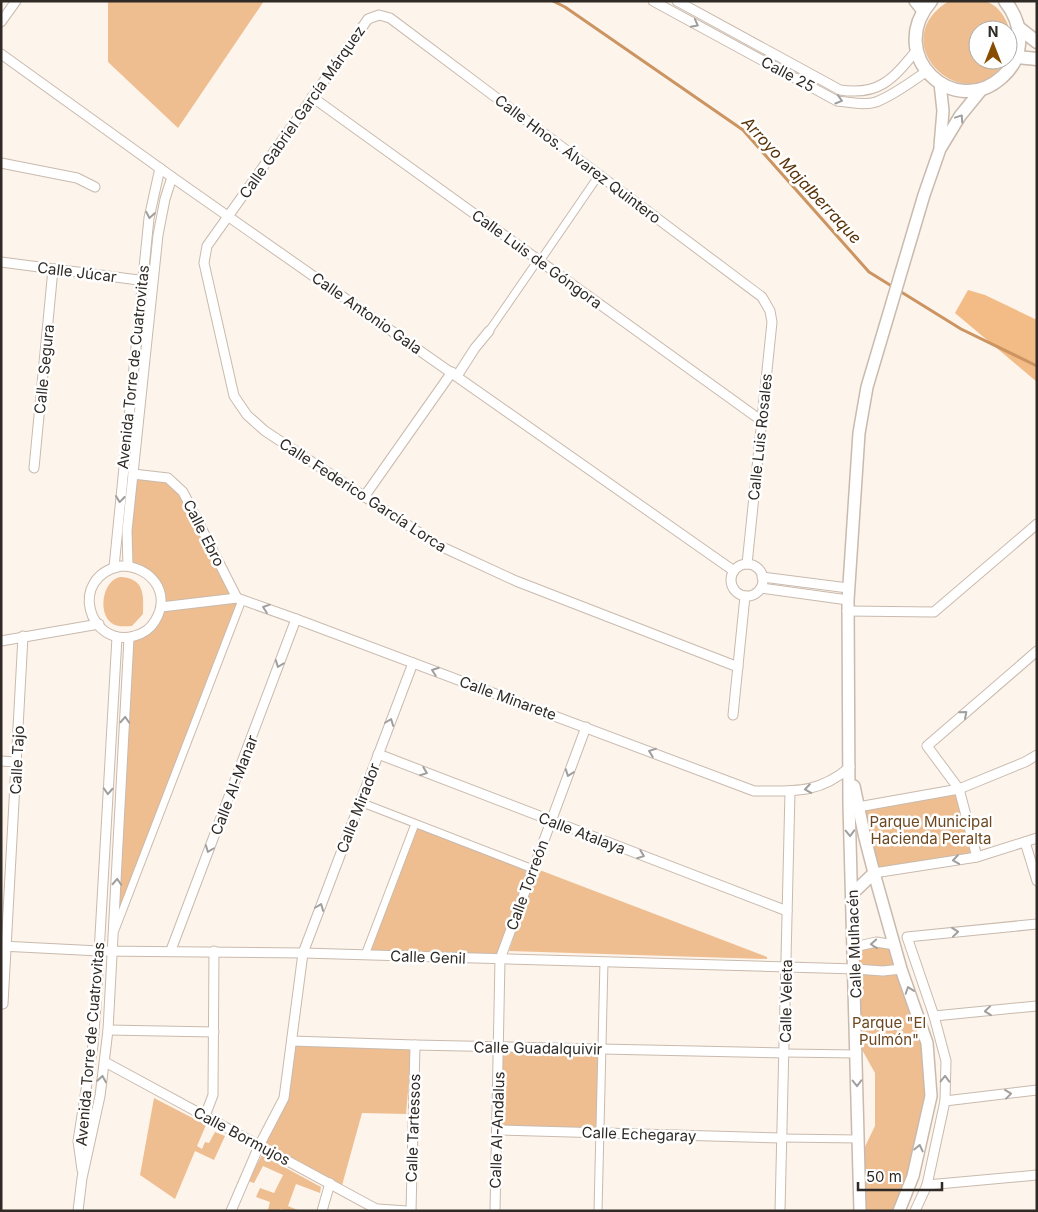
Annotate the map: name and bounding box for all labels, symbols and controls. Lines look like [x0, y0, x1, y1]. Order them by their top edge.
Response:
one-way arrow [690, 18, 699, 28]
north arrow [968, 20, 1018, 70]
street label: Calle Gabriel García Márquez [235, 22, 369, 202]
text: N [988, 23, 998, 40]
street label: Calle 25 [758, 52, 818, 96]
street label: Calle Hnos. Álvarez Quintero [491, 90, 665, 228]
one-way arrow [834, 94, 843, 104]
water label: Arroyo Majalberraque [737, 112, 866, 248]
one-way arrow [954, 114, 963, 123]
street label: Calle Luis de Góngora [468, 205, 606, 313]
one-way arrow [145, 211, 155, 220]
street label: Calle Júcar [36, 258, 118, 286]
street label: Avenida Torre de Cuatrovitas [113, 264, 153, 470]
street label: Calle Antonio Gala [308, 268, 426, 358]
street label: Calle Segura [30, 323, 58, 415]
street label: Calle Luis Rosales [744, 372, 776, 502]
street label: Calle Federico García Lorca [276, 434, 450, 556]
one-way arrow [115, 495, 126, 503]
street label: Calle Ebro [179, 497, 229, 569]
one-way arrow [262, 604, 271, 614]
one-way arrow [275, 660, 285, 668]
one-way arrow [431, 667, 440, 677]
street label: Calle Minarete [457, 672, 559, 724]
one-way arrow [958, 711, 967, 720]
one-way arrow [119, 716, 130, 724]
one-way arrow [384, 719, 394, 727]
street label: Calle Tajo [6, 725, 28, 795]
street label: Calle Al-Manar [206, 732, 262, 838]
one-way arrow [649, 748, 657, 758]
street label: Calle Mirador [332, 760, 384, 856]
one-way arrow [419, 766, 428, 776]
one-way arrow [565, 768, 575, 776]
one-way arrow [803, 783, 812, 793]
one-way arrow [103, 787, 114, 795]
street label: Calle Atalaya [536, 808, 628, 858]
park label: Parque Municipal Hacienda Peralta [870, 812, 992, 848]
one-way arrow [845, 830, 855, 838]
street label: Calle Torreón [502, 837, 552, 933]
one-way arrow [205, 844, 215, 853]
one-way arrow [636, 849, 645, 859]
one-way arrow [952, 855, 961, 865]
one-way arrow [111, 878, 122, 886]
street label: Calle Mulhacén [843, 889, 865, 999]
one-way arrow [314, 903, 324, 912]
one-way arrow [951, 927, 959, 938]
one-way arrow [870, 938, 878, 949]
street label: Avenida Torre de Cuatrovitas [72, 941, 108, 1147]
street label: Calle Genil [390, 946, 466, 968]
street label: Calle Veleta [776, 959, 796, 1043]
one-way arrow [905, 986, 915, 995]
one-way arrow [984, 1005, 992, 1016]
park label: Parque "El Pulmón" [852, 1013, 926, 1049]
street label: Calle Guadalquivir [473, 1037, 603, 1059]
street label: Calle Al-Andalus [485, 1071, 509, 1189]
street label: Calle Tartessos [402, 1073, 424, 1183]
one-way arrow [96, 1075, 107, 1083]
one-way arrow [940, 1075, 951, 1083]
one-way arrow [852, 1080, 863, 1088]
one-way arrow [1005, 1089, 1013, 1100]
street label: Calle Bormujos [190, 1103, 294, 1170]
street label: Calle Echegaray [581, 1123, 697, 1146]
one-way arrow [913, 1143, 924, 1152]
scale bar [858, 1160, 942, 1192]
text: 50 m [866, 1167, 902, 1186]

